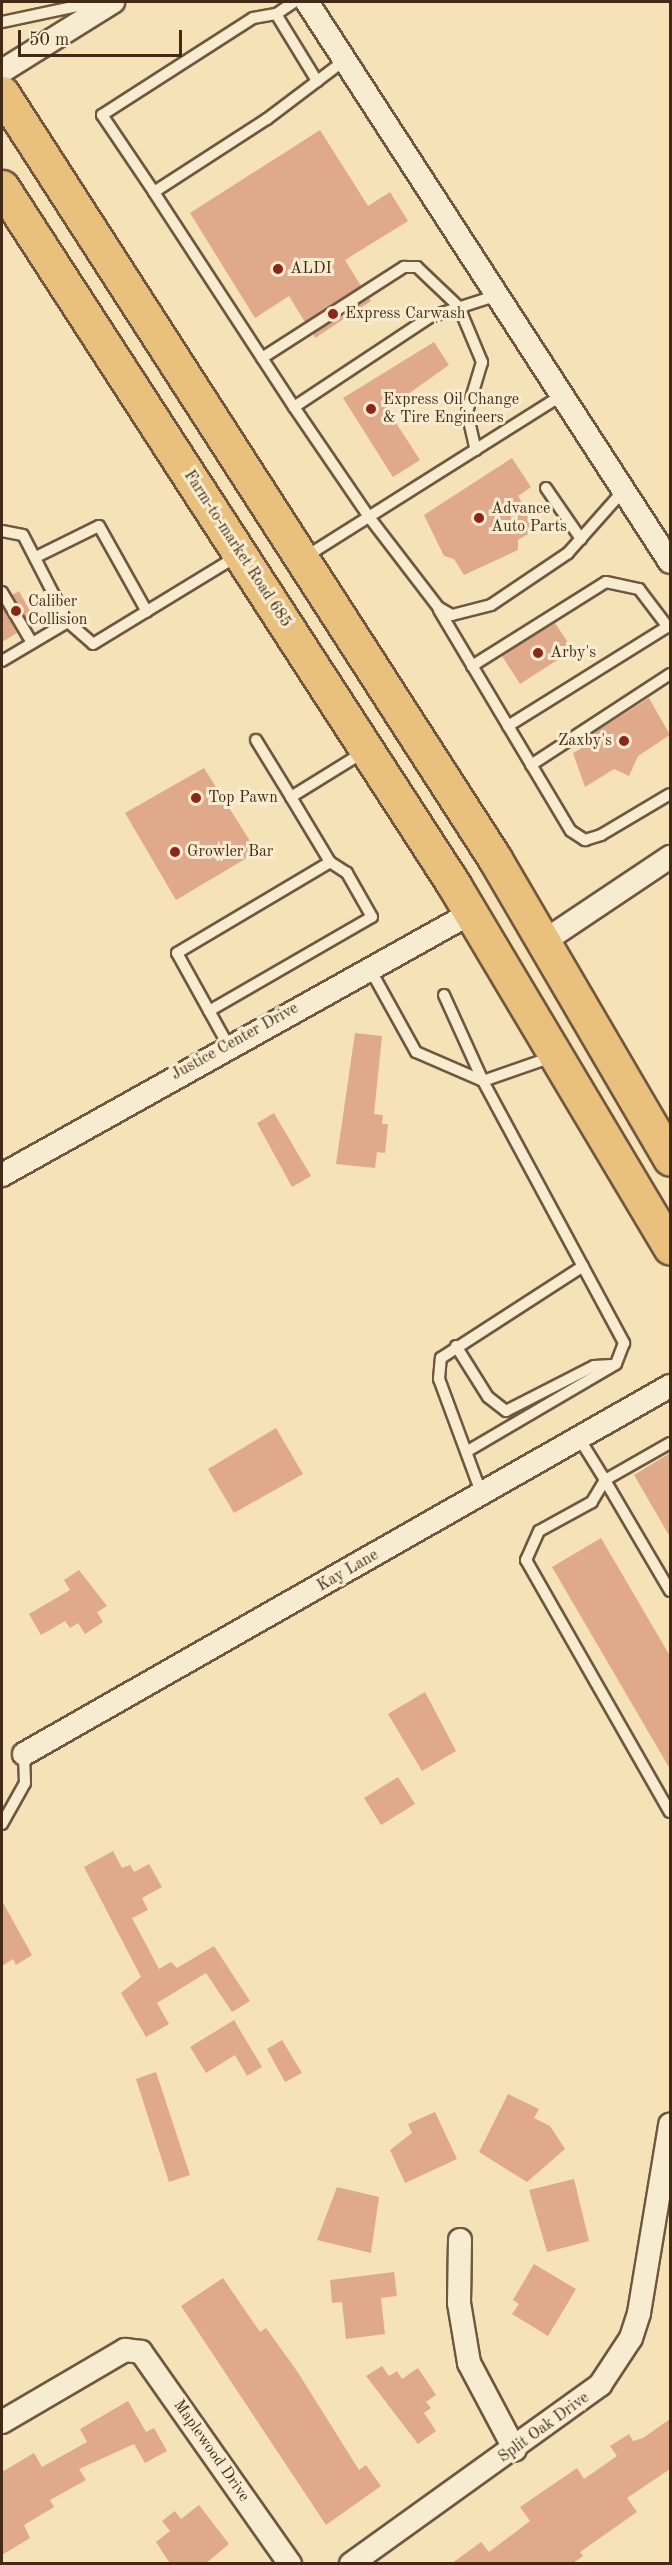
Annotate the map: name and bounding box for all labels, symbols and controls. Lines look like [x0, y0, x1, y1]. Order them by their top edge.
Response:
scale bar [21, 18, 184, 56]
text: 50 m [29, 31, 69, 49]
place label: ALDI [290, 259, 332, 279]
marker: ALDI [271, 262, 285, 276]
place label: Express Carwash [345, 304, 466, 324]
marker: Express Carwash [326, 307, 340, 321]
place label: Express Oil Change & Tire Engineers [383, 390, 519, 428]
marker: Express Oil Change & Tire Engineers [364, 402, 378, 416]
street label: Farm-to-market Road 685 [179, 467, 295, 631]
place label: Advance Auto Parts [491, 499, 567, 537]
marker: Advance Auto Parts [472, 511, 486, 525]
place label: Caliber Collision [28, 592, 87, 630]
marker: Caliber Collision [9, 604, 23, 618]
place label: Arby's [550, 643, 596, 663]
marker: Arby's [531, 646, 545, 660]
place label: Zaxby's [558, 731, 612, 751]
marker: Zaxby's [617, 734, 631, 748]
place label: Top Pawn [208, 788, 278, 808]
marker: Top Pawn [189, 791, 203, 805]
place label: Growler Bar [187, 842, 273, 862]
marker: Growler Bar [168, 845, 182, 859]
street label: Justice Center Drive [168, 999, 302, 1085]
street label: Kay Lane [314, 1546, 382, 1596]
street label: Split Oak Drive [495, 2389, 593, 2467]
street label: Maplewood Drive [169, 2396, 253, 2506]

